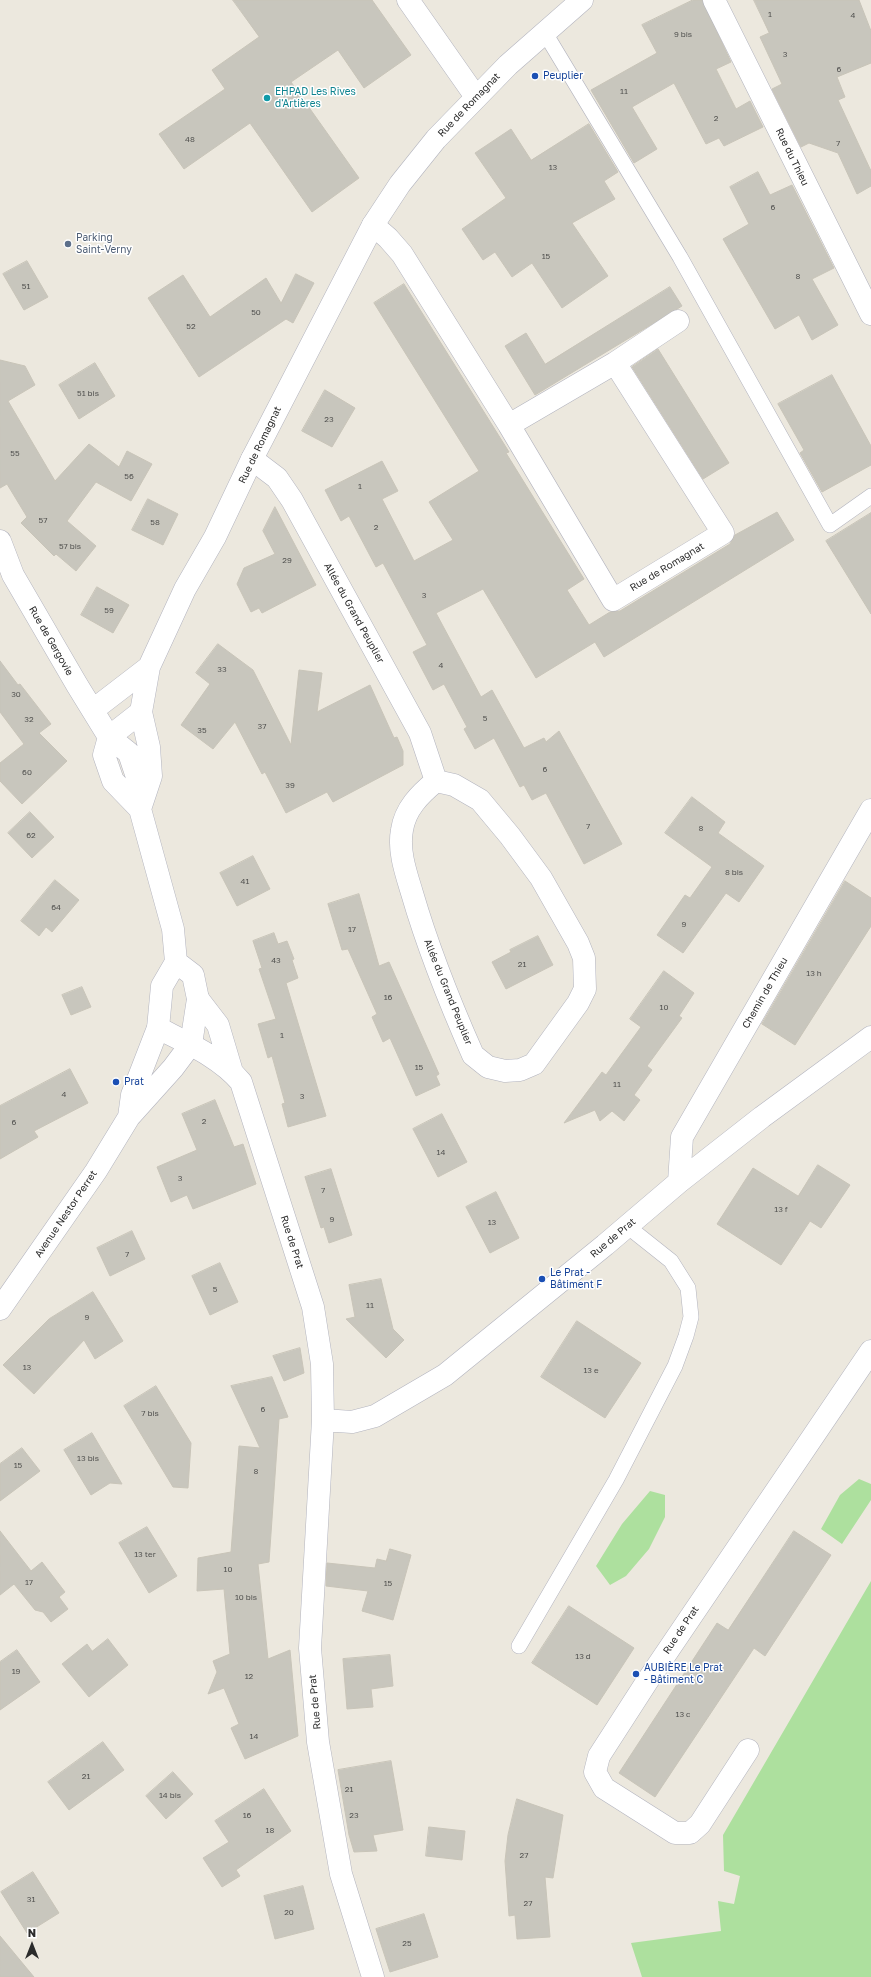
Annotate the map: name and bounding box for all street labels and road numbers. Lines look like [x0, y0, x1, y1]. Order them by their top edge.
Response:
street label: Rue de Romagnat [435, 70, 503, 140]
street label: Rue du Thieu [773, 126, 811, 188]
street label: Rue de Romagnat [236, 404, 284, 486]
street label: Rue de Romagnat [628, 540, 706, 594]
street label: Allée du Grand Peuplier [321, 561, 387, 665]
street label: Rue de Gergovie [26, 604, 76, 678]
street label: Allée du Grand Peuplier [421, 937, 475, 1047]
street label: Chemin de Thieu [740, 955, 790, 1031]
street label: Avenue Nestor Perret [32, 1168, 100, 1260]
street label: Rue de Prat [278, 1214, 306, 1270]
street label: Rue de Prat [588, 1216, 638, 1260]
street label: Rue de Prat [661, 1604, 701, 1656]
street label: Rue de Prat [307, 1674, 323, 1730]

